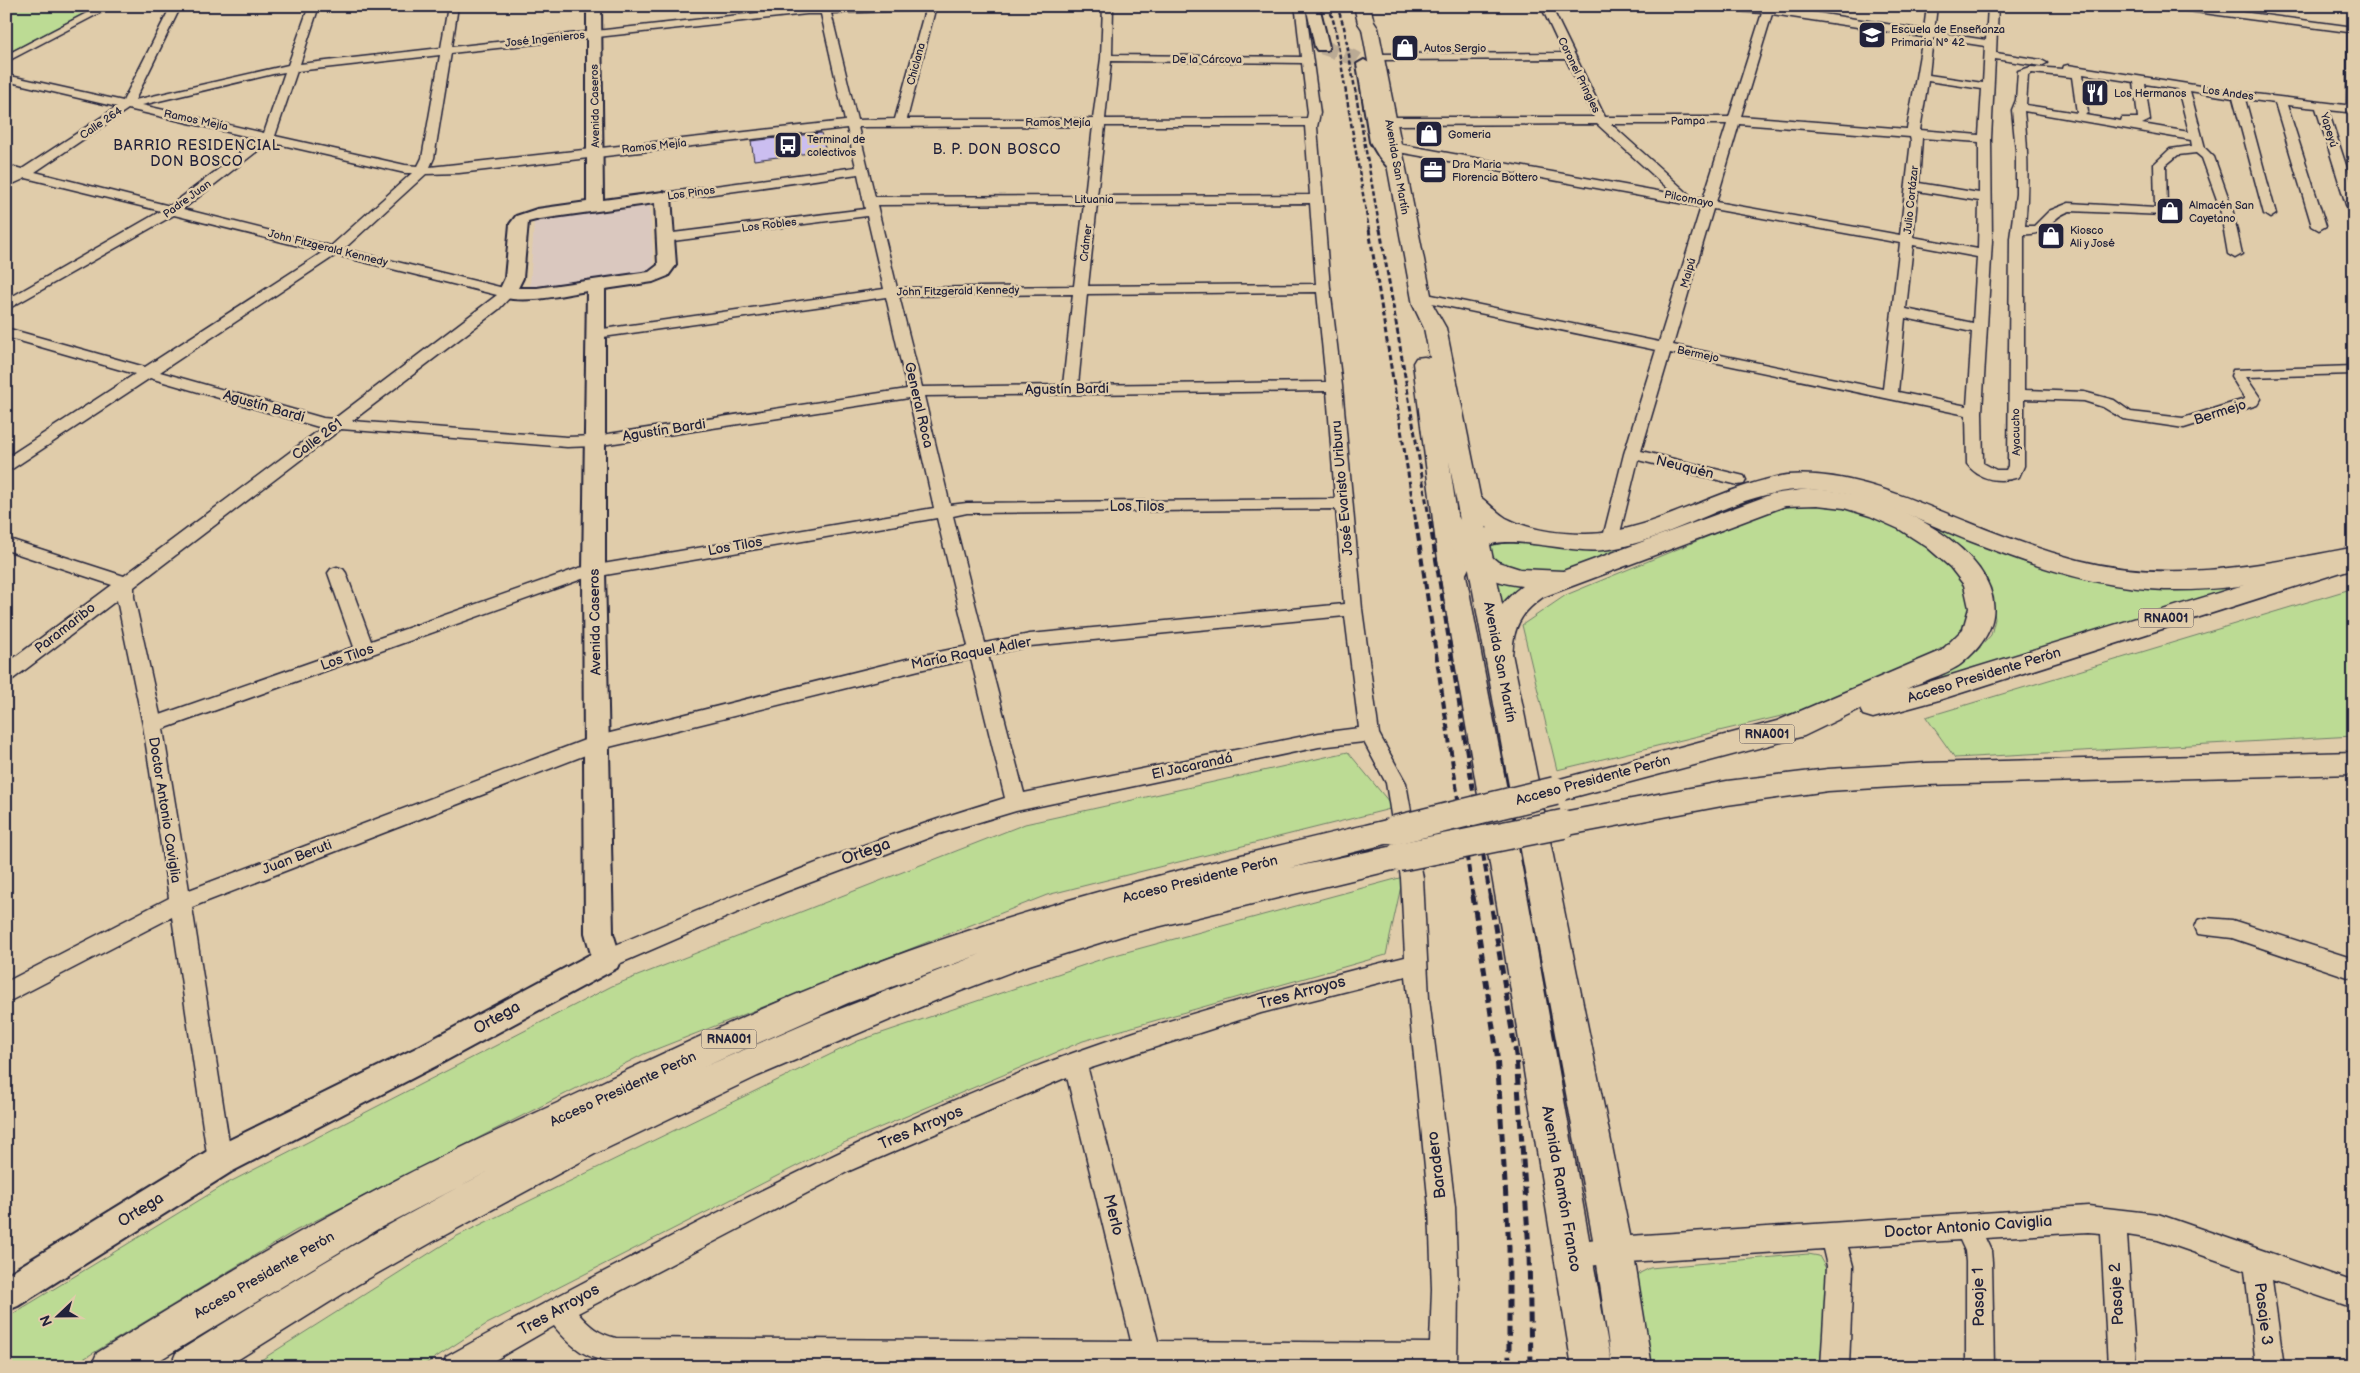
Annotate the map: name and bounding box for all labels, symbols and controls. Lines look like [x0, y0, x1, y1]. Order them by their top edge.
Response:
school or university icon: Escuela de Enseñanza Primaria Nº 42 [1857, 20, 1887, 50]
place label: Escuela de Enseñanza Primaria Nº 42 [1891, 23, 2005, 49]
street label: José Ingenieros [505, 28, 586, 50]
shop icon: Autos Sergio [1390, 33, 1420, 63]
street label: Coronel Pringles [1555, 35, 1603, 115]
street label: Chiclana [904, 41, 928, 87]
place label: Autos Sergio [1424, 42, 1486, 55]
street label: De la Cárcova [1172, 53, 1242, 66]
street label: Avenida Caseros [588, 63, 602, 148]
restaurant icon: Los Hermanos [2080, 78, 2110, 108]
street label: Los Andes [2201, 83, 2255, 103]
place label: Los Hermanos [2114, 87, 2187, 100]
street label: Calle 264 [77, 104, 125, 142]
street label: Ramos Mejía [163, 107, 229, 133]
street label: Yapeyú [2317, 110, 2340, 149]
street label: Pampa [1671, 114, 1705, 128]
street label: Ramos Mejía [1025, 116, 1091, 129]
street label: Avenida San Martín [1382, 118, 1412, 216]
shop icon: Gomeria [1414, 119, 1444, 149]
place label: Gomeria [1448, 128, 1491, 141]
bus stop icon: Terminal de colectivos [773, 130, 803, 160]
place label: Terminal de colectivos [807, 133, 866, 159]
street label: Ramos Mejía [621, 136, 687, 156]
district label: BARRIO RESIDENCIAL DON BOSCO [113, 137, 281, 170]
district label: B. P. DON BOSCO [933, 141, 1061, 158]
office icon: Dra Maria Florencia Bottero [1418, 155, 1448, 185]
place label: Dra Maria Florencia Bottero [1452, 158, 1538, 184]
street label: Julio Cortázar [1901, 164, 1921, 235]
street label: Padre Juan [161, 177, 213, 221]
street label: Los Pinos [666, 183, 716, 203]
street label: Pilcomayo [1663, 188, 1715, 210]
street label: Lituania [1074, 193, 1114, 206]
shop icon: Almacén San Cayetano [2155, 196, 2185, 226]
place label: Almacén San Cayetano [2189, 199, 2254, 225]
street label: Los Robles [741, 215, 798, 235]
shop icon: Kiosco Ali y José [2036, 221, 2066, 251]
street label: Crámer [1077, 223, 1095, 262]
place label: Kiosco Ali y José [2070, 224, 2115, 250]
street label: John Fitzgerald Kennedy [267, 227, 389, 269]
street label: Maipú [1678, 256, 1698, 290]
street label: John Fitzgerald Kennedy [896, 283, 1020, 299]
street label: Bermejo [1676, 343, 1720, 365]
street label: General Roca [901, 360, 937, 450]
street label: Agustín Bardi [1025, 380, 1109, 398]
street label: Agustín Bardi [221, 386, 307, 426]
street label: Bermejo [2192, 396, 2248, 428]
street label: Ayacucho [2009, 408, 2023, 456]
street label: Calle 261 [289, 415, 345, 463]
street label: Agustín Bardi [621, 415, 707, 445]
street label: José Evaristo Uriburu [1328, 420, 1356, 556]
street label: Neuquén [1654, 452, 1716, 482]
street label: Los Tilos [1110, 498, 1165, 515]
street label: Los Tilos [706, 533, 764, 559]
street label: Avenida Caseros [586, 568, 604, 676]
street label: Paramaribo [31, 599, 99, 657]
street label: Avenida San Martín [1480, 600, 1520, 724]
road number: RNA001 [2138, 608, 2194, 628]
street label: María Raquel Adler [910, 633, 1033, 673]
street label: Los Tilos [318, 640, 376, 674]
street label: Acceso Presidente Perón [1905, 644, 2063, 706]
road number: RNA001 [1740, 724, 1794, 744]
street label: Doctor Antonio Caviglia [145, 736, 185, 884]
street label: El Jacarandá [1150, 749, 1234, 783]
street label: Acceso Presidente Perón [1514, 751, 1672, 809]
street label: Ortega [839, 834, 893, 870]
street label: Juan Beruti [260, 836, 334, 878]
street label: Acceso Presidente Perón [1121, 851, 1280, 907]
street label: Tres Arroyos [1256, 972, 1348, 1014]
street label: Ortega [470, 997, 524, 1039]
road number: RNA001 [702, 1030, 756, 1048]
street label: Acceso Presidente Perón [547, 1048, 699, 1130]
street label: Tres Arroyos [876, 1102, 966, 1154]
street label: Avenida Ramón Franco [1537, 1104, 1585, 1274]
street label: Baradero [1423, 1130, 1451, 1200]
street label: Ortega [115, 1189, 167, 1231]
street label: Merlo [1099, 1193, 1127, 1237]
street label: Doctor Antonio Caviglia [1883, 1212, 2053, 1242]
street label: Acceso Presidente Perón [191, 1228, 337, 1322]
street label: Pasaje 2 [2106, 1262, 2128, 1326]
street label: Pasaje 1 [1969, 1267, 1989, 1327]
street label: Tres Arroyos [515, 1280, 603, 1340]
street label: Pasaje 3 [2250, 1282, 2276, 1347]
north arrow [32, 1290, 82, 1340]
text: N [37, 1313, 56, 1329]

